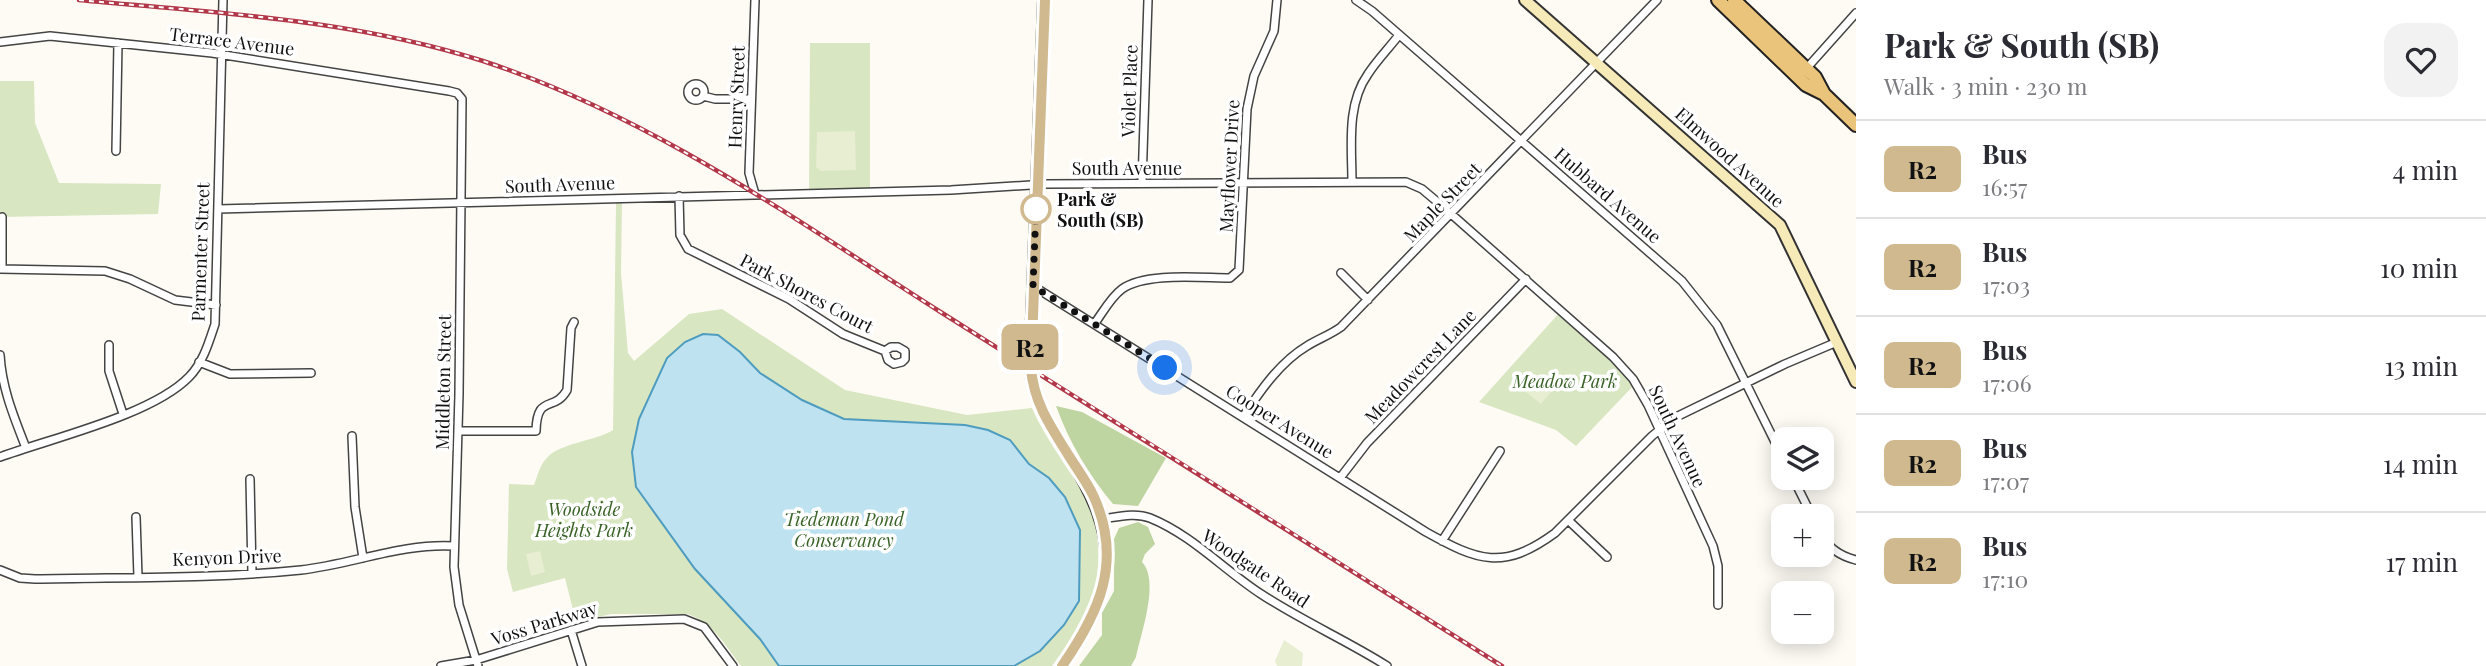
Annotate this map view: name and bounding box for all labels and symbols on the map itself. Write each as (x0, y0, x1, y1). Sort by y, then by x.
street label: Terrace Avenue (168, 21, 296, 61)
street label: Violet Place (1115, 44, 1143, 139)
street label: Henry Street (722, 45, 750, 149)
street label: Mayflower Drive (1214, 99, 1244, 233)
street label: Elmwood Avenue (1670, 102, 1790, 212)
street label: Hubbard Avenue (1549, 142, 1667, 248)
street label: South Avenue (1072, 156, 1182, 180)
street label: Maple Street (1398, 157, 1486, 247)
street label: South Avenue (504, 170, 616, 198)
street label: Parmenter Street (186, 181, 214, 322)
place label: Park & South (SB) (1057, 187, 1144, 232)
marker: Park & South (SB) (1021, 194, 1051, 224)
street label: Park Shores Court (736, 248, 878, 339)
street label: Meadowcrest Lane (1359, 303, 1481, 429)
street label: Middleton Street (430, 313, 456, 450)
line badge: R2 (998, 324, 1062, 370)
your location (1147, 350, 1182, 385)
park label: Meadow Park (1512, 369, 1617, 393)
street label: Cooper Avenue (1222, 378, 1338, 464)
street label: South Avenue (1644, 381, 1712, 491)
park label: Woodside Heights Park (534, 497, 633, 542)
park label: Tiedeman Pond Conservancy (784, 507, 905, 552)
street label: Woodgate Road (1197, 523, 1315, 613)
street label: Kenyon Drive (172, 543, 282, 571)
street label: Voss Parkway (487, 596, 600, 651)

